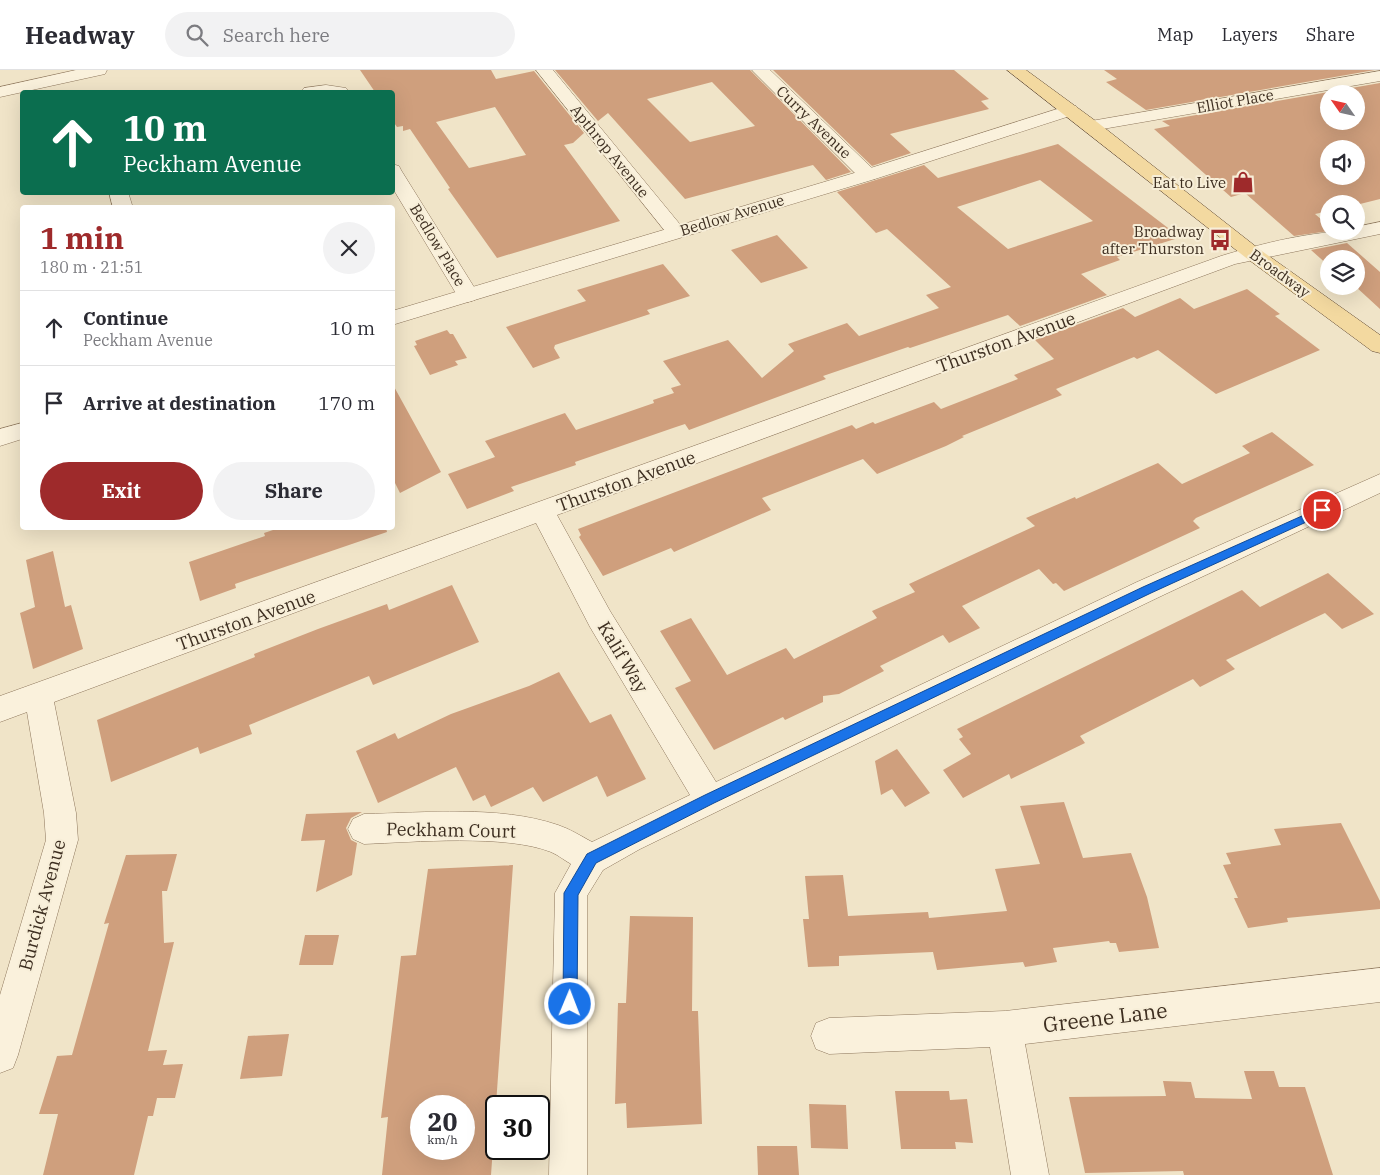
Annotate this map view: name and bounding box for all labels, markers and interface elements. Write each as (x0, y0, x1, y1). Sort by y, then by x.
search box (165, 12, 515, 57)
text: Headway (25, 19, 135, 51)
icon: search (183, 21, 211, 49)
text: Search here (223, 23, 330, 47)
text: Map (1157, 23, 1194, 46)
text: Layers (1222, 23, 1278, 46)
text: Share (1306, 23, 1355, 46)
street label: Curry Avenue (773, 81, 855, 163)
street label: Elliot Place (1195, 85, 1275, 117)
north arrow (1320, 85, 1365, 130)
map controls (1320, 85, 1365, 295)
street label: Apthrop Avenue (567, 101, 653, 201)
text: 10 m (123, 105, 207, 151)
icon: ahead (40, 110, 105, 175)
button: sound (1320, 140, 1365, 185)
text: Peckham Avenue (123, 149, 301, 178)
shop icon: Eat to Live (1230, 169, 1256, 195)
place label: Eat to Live (1153, 173, 1226, 192)
street label: Bedlow Avenue (678, 190, 786, 240)
button: search (1320, 195, 1365, 240)
street label: Bedlow Place (406, 200, 470, 290)
text: 1 min (40, 218, 124, 257)
button: close (323, 222, 375, 274)
place label: Broadway after Thurston (1102, 222, 1204, 258)
bus stop icon: Broadway after Thurston (1207, 227, 1233, 253)
street label: Broadway (1246, 245, 1314, 301)
button: layers (1320, 250, 1365, 295)
text: 180 m · 21:51 (40, 257, 143, 277)
text: Continue (83, 306, 168, 330)
street label: Thurston Avenue (933, 306, 1079, 378)
icon: ahead (40, 314, 68, 342)
text: 10 m (330, 316, 375, 340)
text: Peckham Avenue (83, 330, 213, 350)
icon: arrive (40, 389, 68, 417)
text: Arrive at destination (83, 391, 276, 415)
text: 170 m (318, 391, 375, 415)
street label: Thurston Avenue (553, 445, 699, 517)
button: Exit (40, 462, 203, 520)
button: Share (213, 462, 375, 520)
pin (1301, 489, 1343, 531)
icon: arrive (1308, 496, 1336, 524)
street label: Thurston Avenue (173, 584, 319, 656)
street label: Kalif Way (593, 617, 653, 697)
street label: Peckham Court (386, 817, 516, 843)
street label: Burdick Avenue (13, 837, 71, 973)
position arrow (543, 977, 595, 1029)
street label: Greene Lane (1041, 995, 1169, 1039)
speed limit sign: 30 (485, 1095, 550, 1160)
text: 20 (427, 1105, 458, 1138)
text: km/h (427, 1132, 458, 1147)

